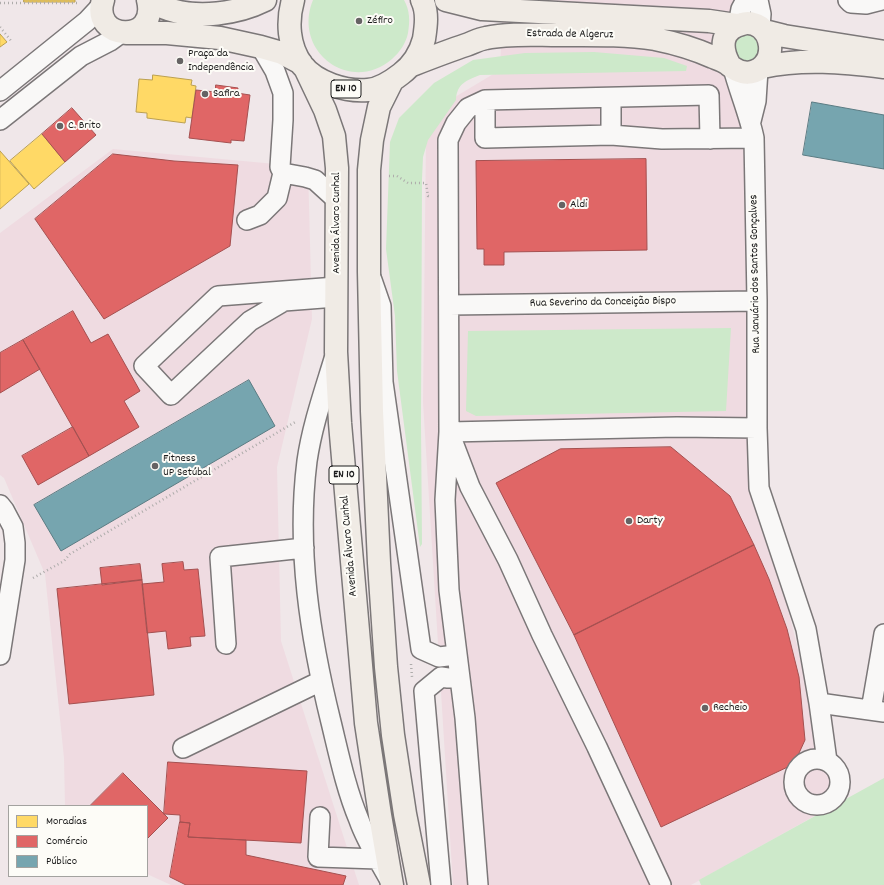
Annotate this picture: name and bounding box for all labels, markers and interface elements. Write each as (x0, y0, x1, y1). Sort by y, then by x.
place label: Zéfiro (367, 14, 393, 28)
marker: Zéfiro (354, 16, 364, 26)
street label: Estrada de Algeruz (526, 27, 614, 43)
place label: Praça da Independência (188, 47, 254, 75)
marker: Praça da Independência (175, 56, 185, 66)
road number: EN 10 (331, 80, 361, 98)
place label: Safira (213, 87, 240, 101)
marker: Safira (200, 89, 210, 99)
place label: C. Brito (68, 119, 101, 133)
marker: C. Brito (55, 121, 65, 131)
street label: Avenida Álvaro Cunhal (330, 172, 344, 274)
street label: Rua Januário dos Santos Gonçalves (747, 194, 765, 354)
place label: Aldi (570, 198, 587, 212)
marker: Aldi (557, 200, 567, 210)
street label: Rua Severino da Conceição Bispo (530, 295, 676, 311)
place label: Fitness UP Setúbal (163, 452, 211, 480)
marker: Fitness UP Setúbal (150, 461, 160, 471)
road number: EN 10 (329, 466, 359, 484)
street label: Avenida Álvaro Cunhal (338, 495, 362, 597)
place label: Darty (637, 514, 663, 528)
marker: Darty (624, 516, 634, 526)
place label: Recheio (713, 701, 747, 715)
marker: Recheio (700, 703, 710, 713)
legend (8, 805, 148, 877)
text: Moradias (46, 813, 87, 830)
text: Comércio (46, 833, 88, 850)
text: Público (46, 853, 77, 870)

